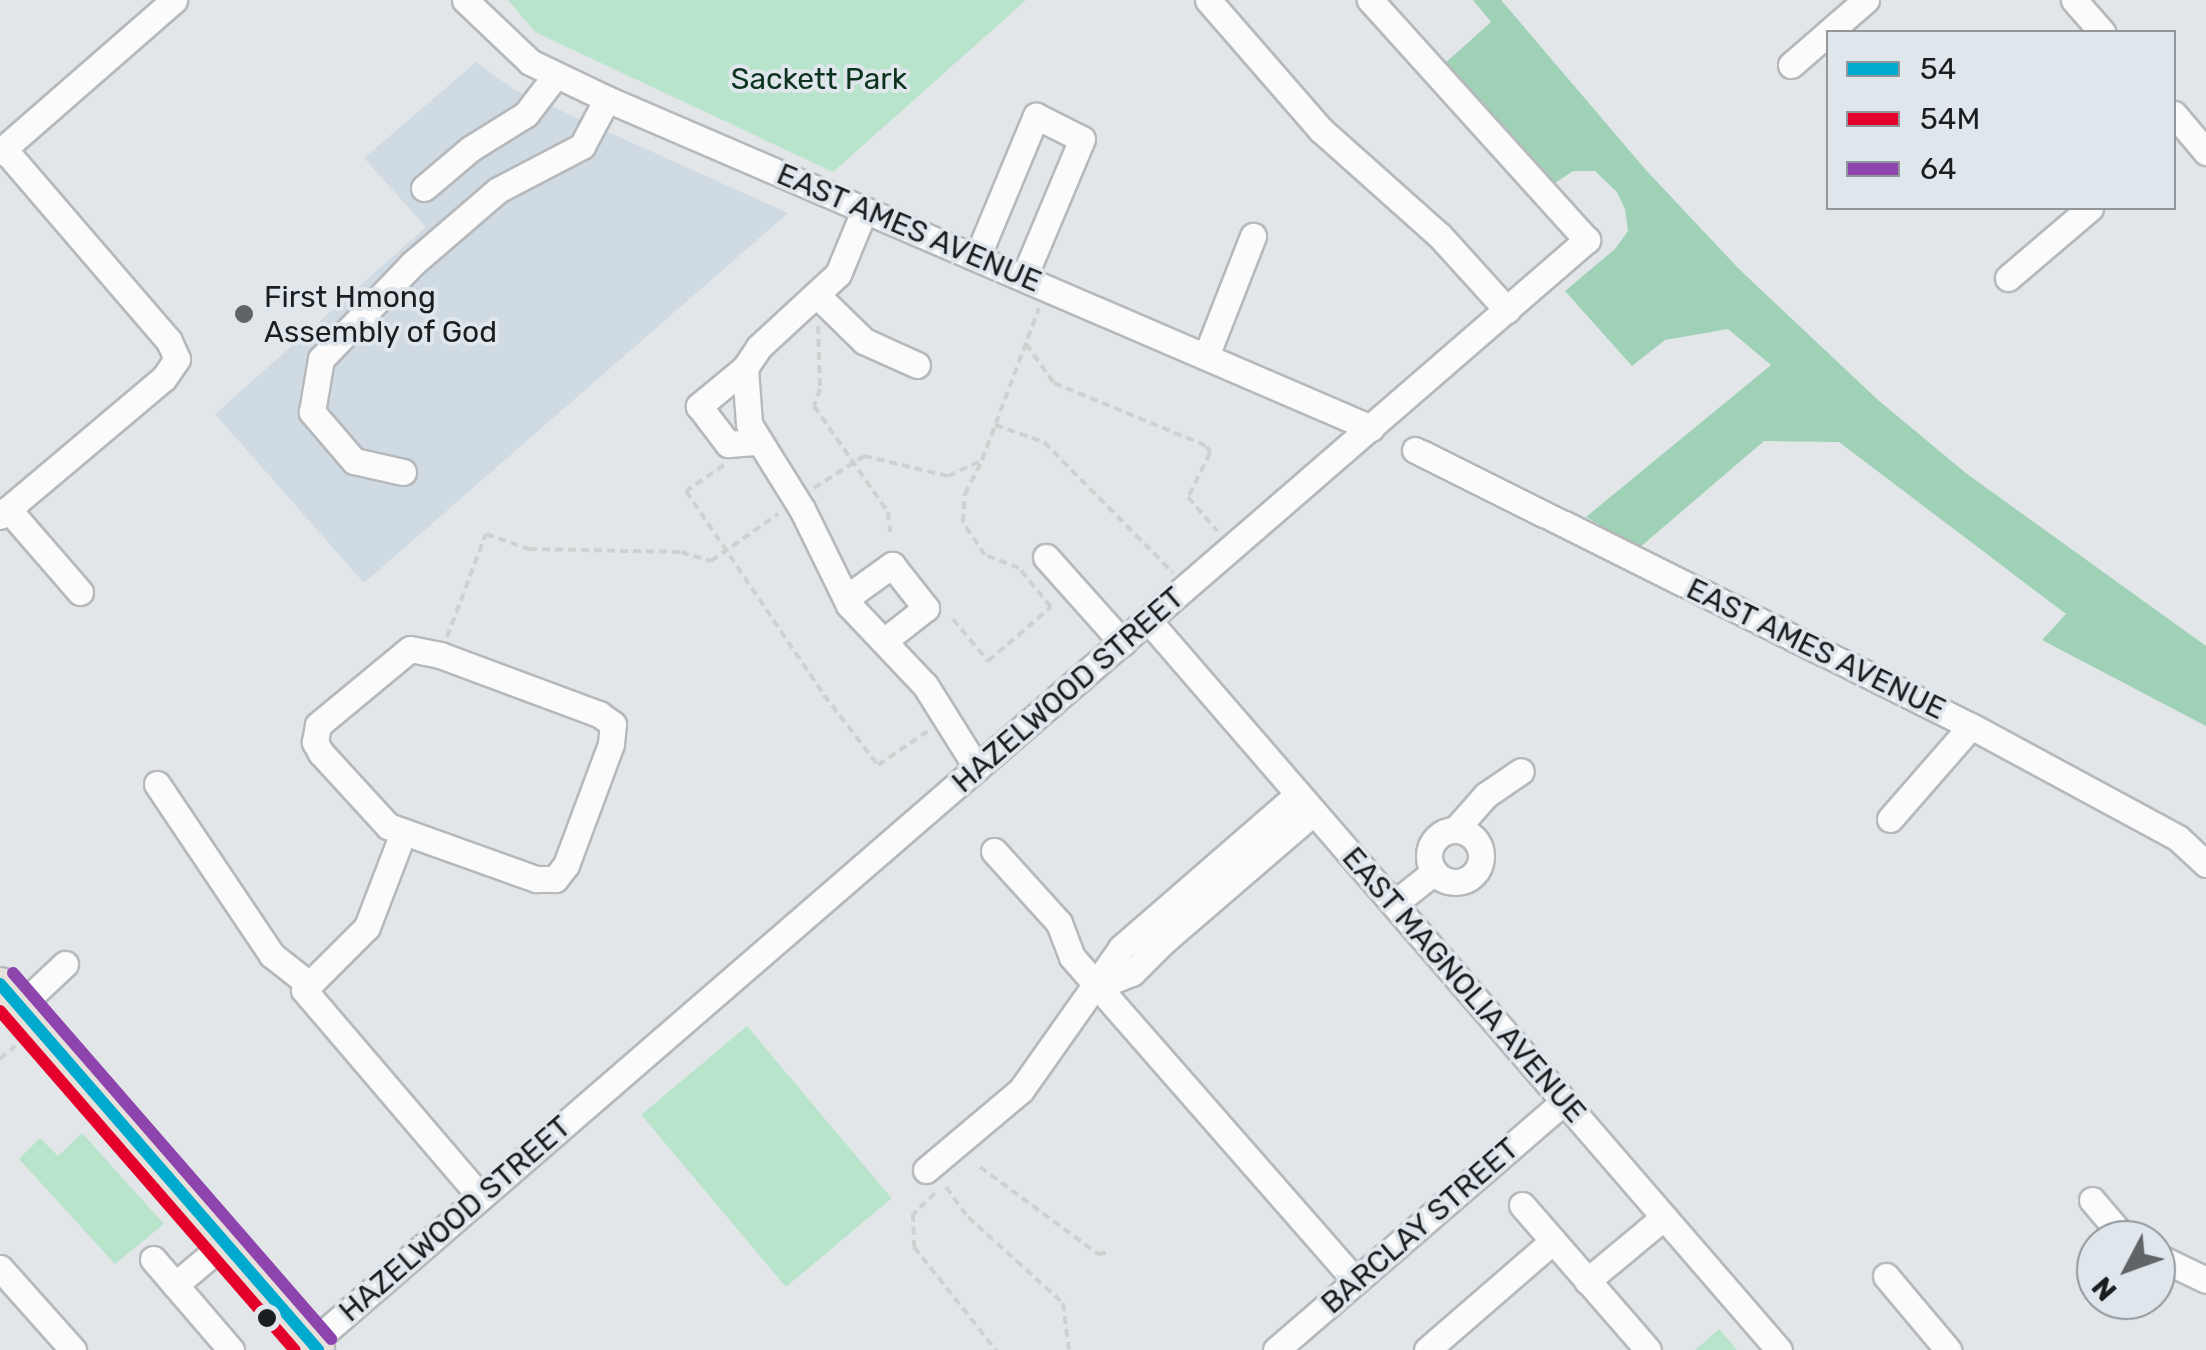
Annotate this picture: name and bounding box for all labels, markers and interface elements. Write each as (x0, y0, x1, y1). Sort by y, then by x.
legend (1826, 30, 2176, 210)
text: 54 (1920, 51, 1956, 87)
park label: Sackett Park (731, 61, 907, 97)
text: 54M (1920, 101, 1980, 137)
text: 64 (1920, 151, 1957, 187)
street label: EAST AMES AVENUE (770, 156, 1048, 300)
place label: First Hmong Assembly of God (264, 279, 499, 350)
marker: First Hmong Assembly of God (233, 303, 255, 325)
street label: EAST AMES AVENUE (1680, 570, 1952, 728)
street label: HAZELWOOD STREET (945, 580, 1191, 800)
street label: EAST MAGNOLIA AVENUE (1334, 839, 1594, 1131)
street label: HAZELWOOD STREET (332, 1109, 578, 1329)
street label: BARCLAY STREET (1314, 1130, 1526, 1322)
north arrow (2076, 1220, 2176, 1320)
text: N (2085, 1270, 2124, 1307)
unlabelled marker (257, 1308, 277, 1328)

